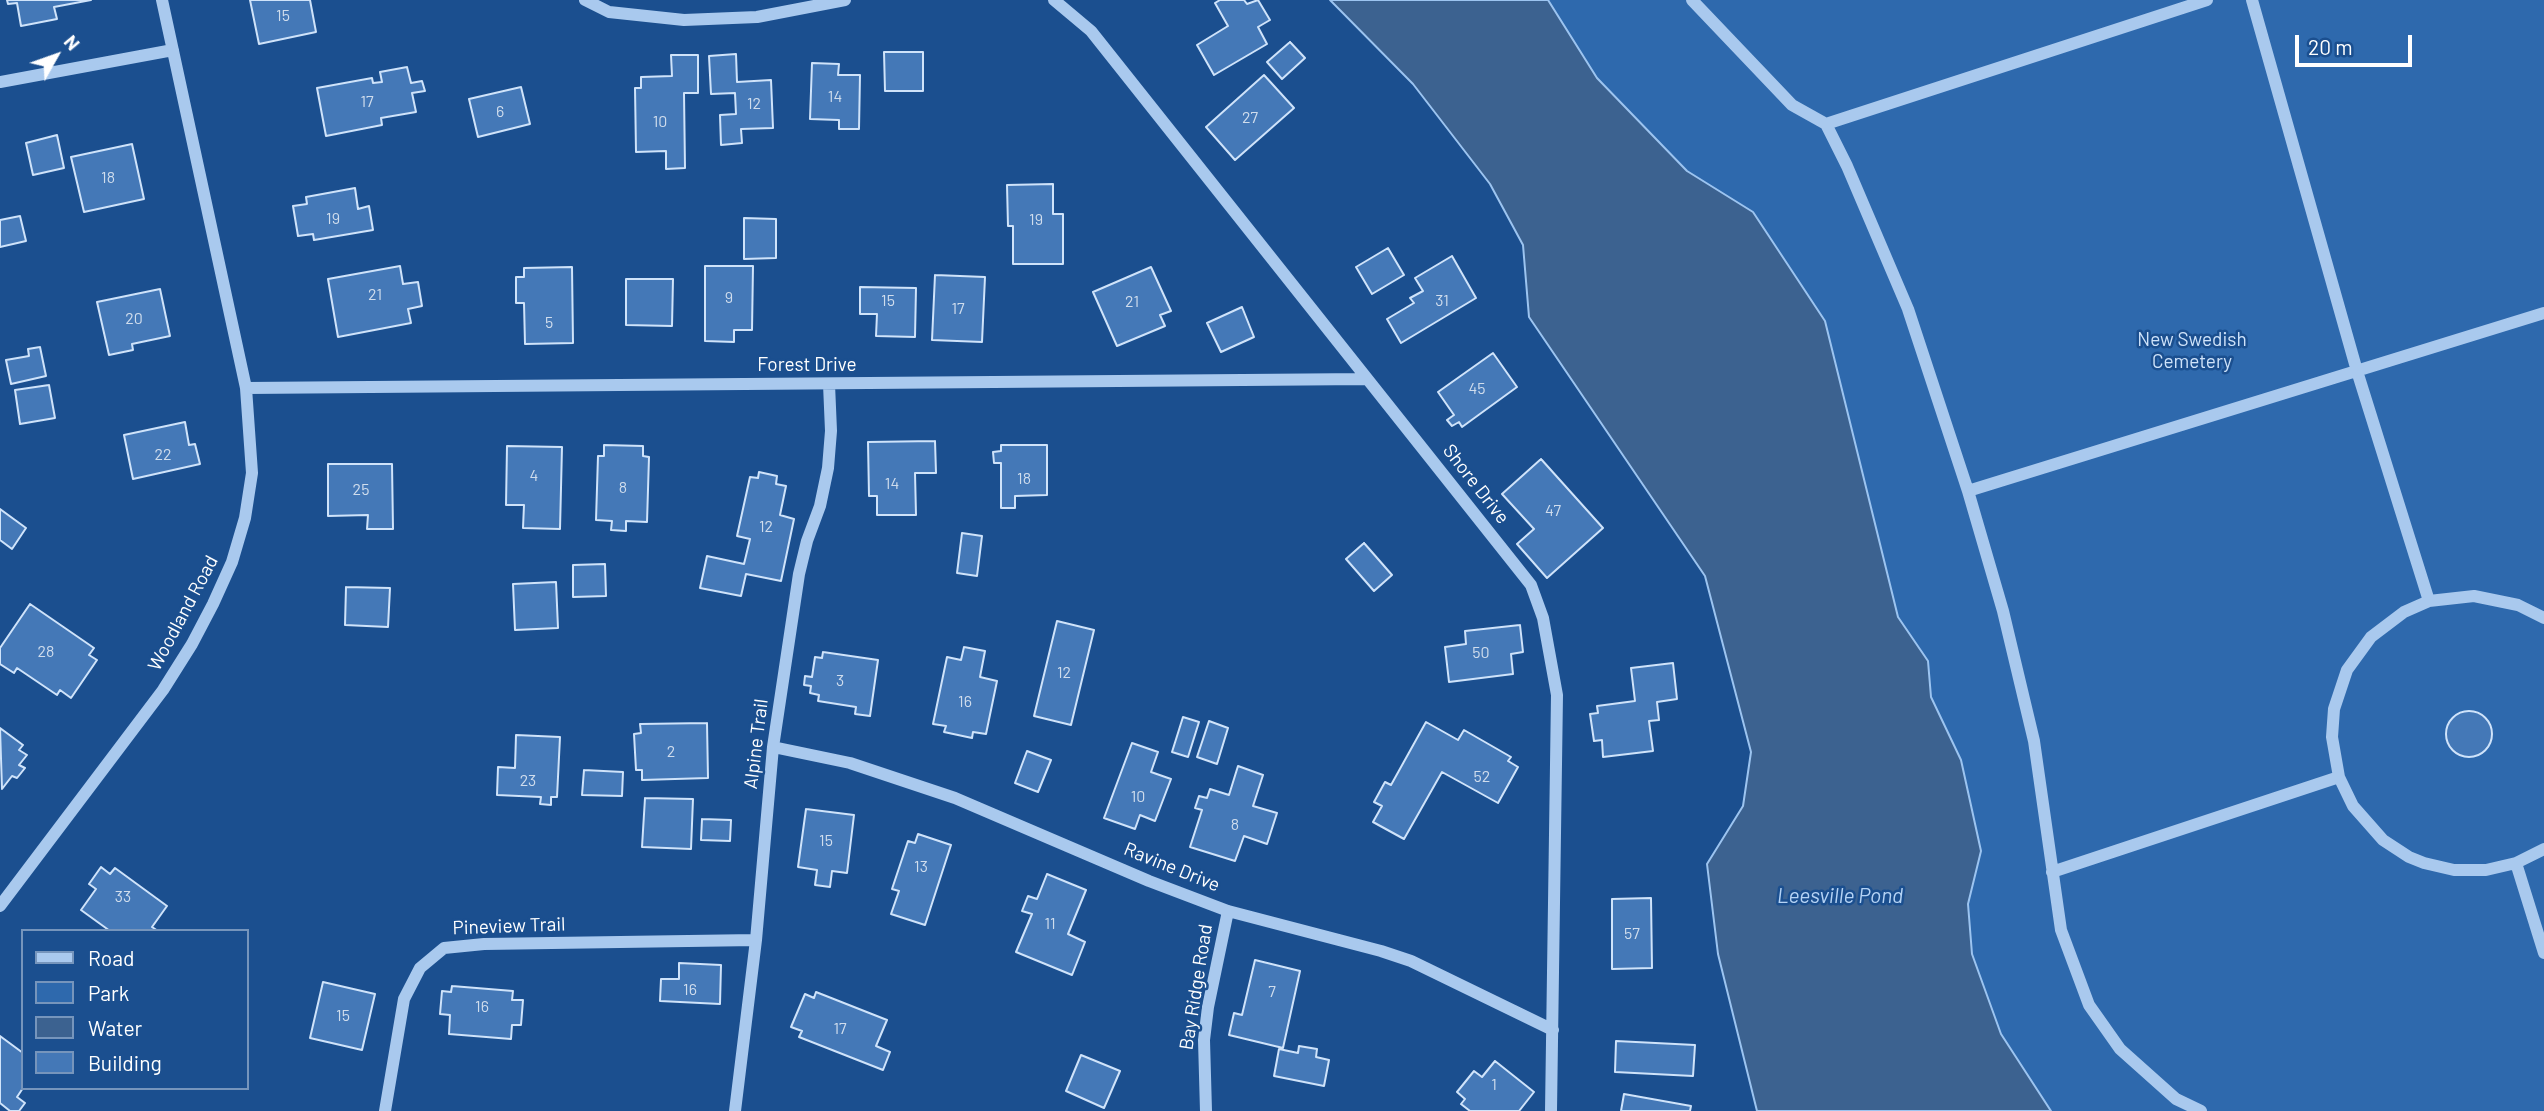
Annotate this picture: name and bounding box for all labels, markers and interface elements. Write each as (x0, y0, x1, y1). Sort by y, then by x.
house number: 15 (276, 6, 290, 26)
north arrow (21, 21, 91, 91)
scale bar (2299, 21, 2416, 65)
text: N (60, 30, 85, 54)
text: 20 m (2308, 34, 2353, 59)
house number: 14 (828, 87, 842, 107)
house number: 17 (360, 92, 374, 112)
house number: 12 (747, 94, 761, 114)
house number: 6 (496, 102, 504, 122)
house number: 27 (1242, 108, 1258, 128)
house number: 10 (653, 112, 667, 132)
house number: 18 (101, 168, 115, 188)
house number: 19 (326, 209, 340, 229)
house number: 19 (1029, 210, 1043, 230)
house number: 21 (368, 285, 382, 305)
house number: 9 (725, 288, 733, 308)
house number: 15 (881, 291, 895, 311)
house number: 31 (1435, 291, 1449, 311)
house number: 21 (1125, 292, 1139, 312)
house number: 17 (951, 299, 965, 319)
house number: 20 (125, 309, 143, 329)
house number: 5 (545, 313, 553, 333)
park label: New Swedish Cemetery (2137, 329, 2247, 373)
street label: Forest Drive (757, 354, 857, 376)
house number: 45 (1468, 379, 1486, 399)
street label: Shore Drive (1438, 440, 1514, 528)
house number: 22 (154, 445, 172, 465)
house number: 4 (530, 466, 538, 486)
house number: 18 (1017, 469, 1031, 489)
house number: 14 (885, 474, 899, 494)
house number: 8 (619, 478, 627, 498)
house number: 25 (353, 480, 369, 500)
house number: 47 (1545, 501, 1561, 521)
house number: 12 (759, 517, 773, 537)
street label: Woodland Road (143, 551, 223, 675)
house number: 28 (38, 642, 54, 662)
house number: 50 (1472, 643, 1490, 663)
house number: 12 (1057, 663, 1071, 683)
house number: 3 (836, 671, 844, 691)
house number: 16 (958, 692, 972, 712)
street label: Alpine Trail (739, 698, 773, 790)
house number: 2 (667, 742, 675, 762)
house number: 52 (1474, 767, 1490, 787)
house number: 23 (520, 771, 536, 791)
house number: 10 (1131, 787, 1145, 807)
house number: 8 (1231, 815, 1239, 835)
house number: 15 (819, 831, 833, 851)
street label: Ravine Drive (1121, 837, 1223, 897)
house number: 13 (914, 857, 928, 877)
water label: Leesville Pond (1777, 883, 1903, 909)
house number: 33 (115, 887, 131, 907)
street label: Pineview Trail (452, 913, 566, 939)
house number: 11 (1044, 914, 1056, 934)
street label: Bay Ridge Road (1175, 923, 1217, 1051)
house number: 57 (1624, 924, 1640, 944)
legend (21, 929, 248, 1090)
text: Road (88, 945, 134, 970)
text: Park (88, 980, 129, 1005)
house number: 16 (683, 980, 697, 1000)
house number: 7 (1268, 982, 1276, 1002)
house number: 16 (475, 997, 489, 1017)
house number: 15 (336, 1006, 350, 1026)
text: Water (88, 1015, 142, 1040)
house number: 17 (833, 1019, 847, 1039)
text: Building (88, 1050, 162, 1075)
house number: 1 (1491, 1075, 1497, 1095)

